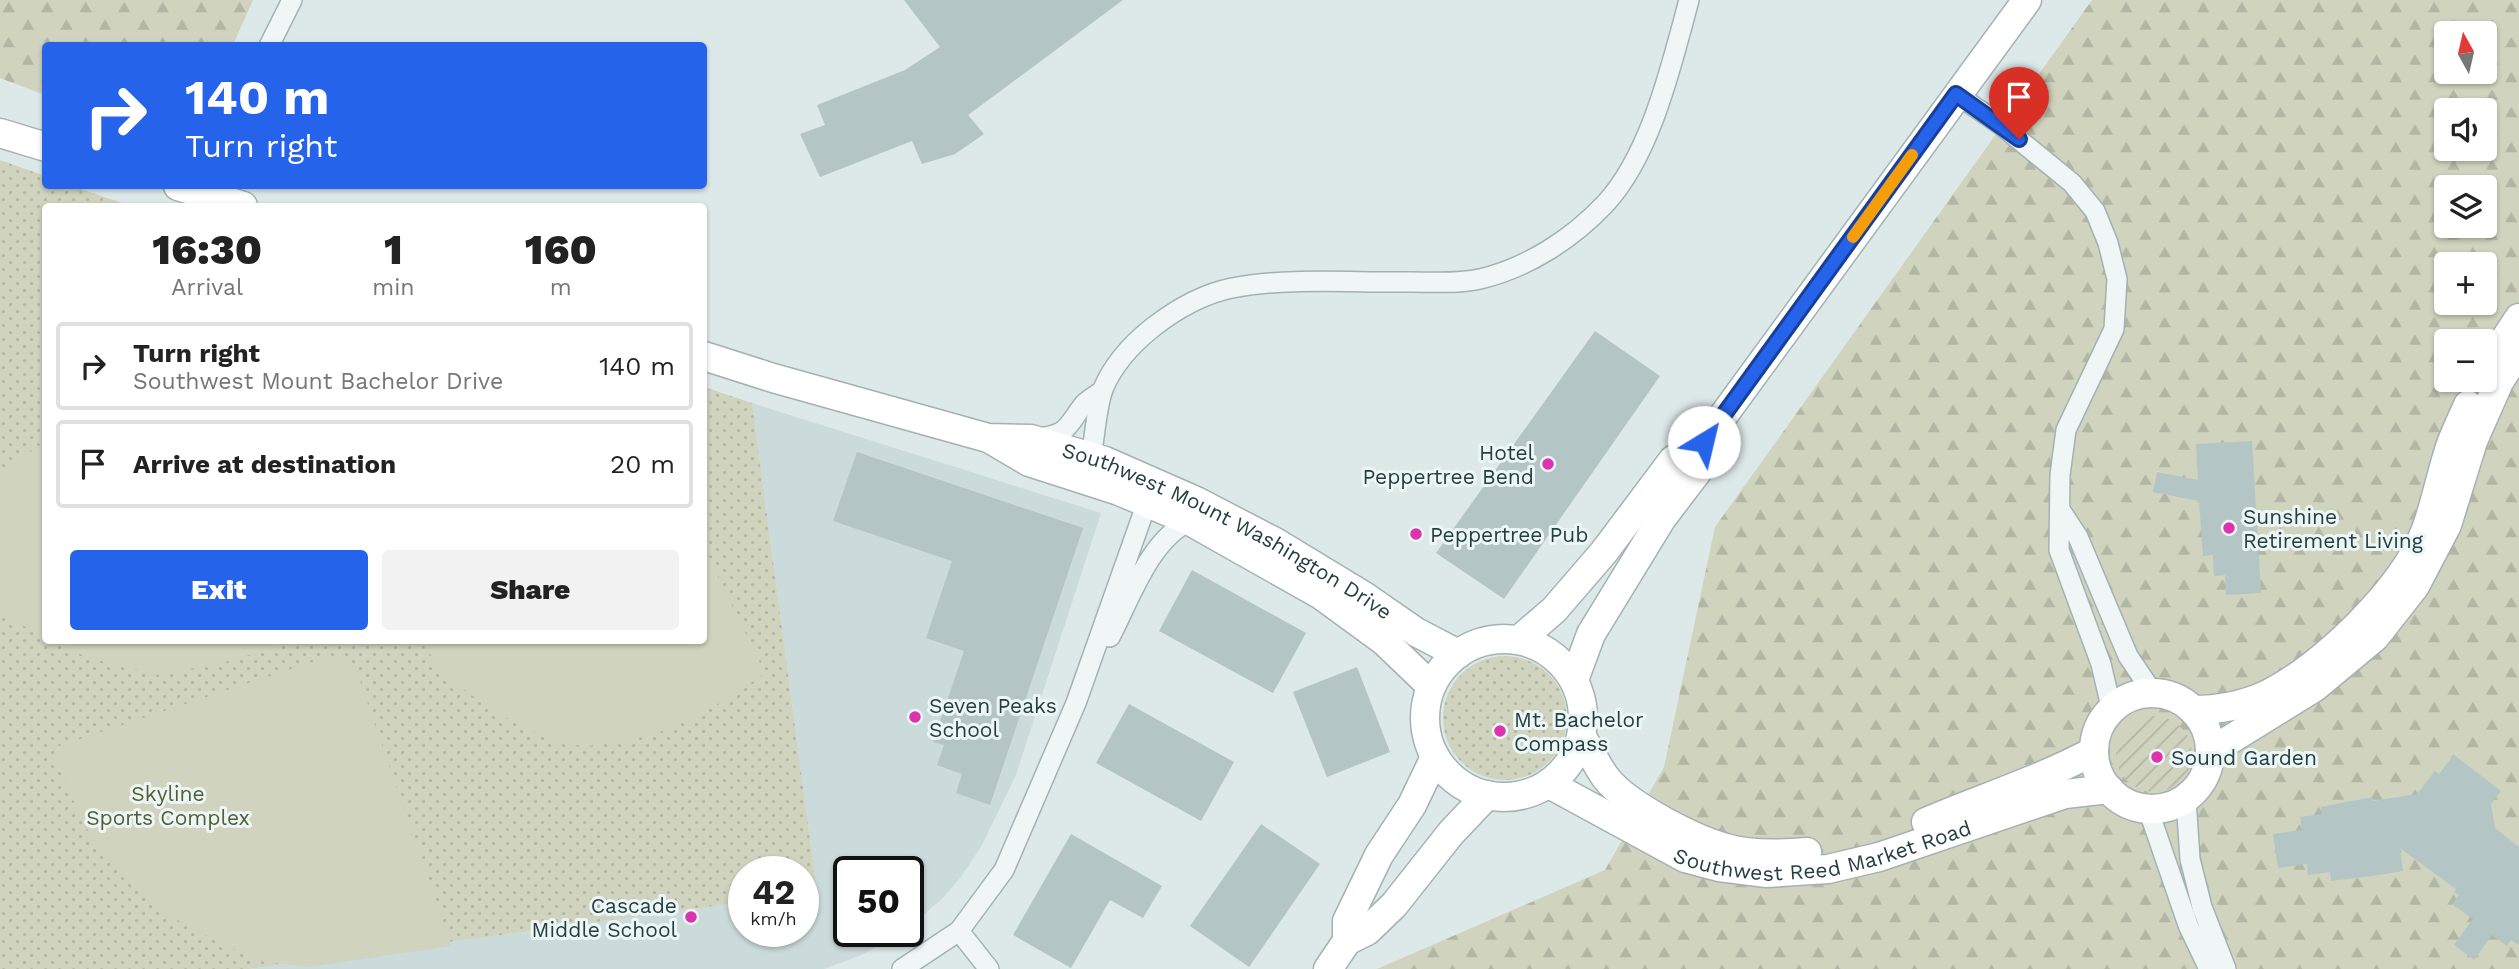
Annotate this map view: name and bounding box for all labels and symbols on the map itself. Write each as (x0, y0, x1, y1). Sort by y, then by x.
north arrow (2434, 21, 2497, 84)
pin (1989, 67, 2049, 139)
position arrow (1667, 405, 1741, 479)
street label: Southwest Mount Washington Drive (1060, 437, 1397, 624)
place label: Hotel Peppertree Bend (1362, 440, 1535, 489)
marker: Hotel Peppertree Bend (1540, 456, 1556, 472)
place label: Sunshine Retirement Living (2243, 504, 2424, 553)
marker: Sunshine Retirement Living (2221, 520, 2237, 536)
place label: Peppertree Pub (1430, 522, 1589, 547)
marker: Peppertree Pub (1408, 526, 1424, 542)
place label: Seven Peaks School (929, 693, 1057, 742)
place label: Mt. Bachelor Compass (1514, 707, 1644, 756)
marker: Seven Peaks School (907, 709, 923, 725)
marker: Mt. Bachelor Compass (1492, 723, 1508, 739)
place label: Sound Garden (2171, 745, 2317, 770)
marker: Sound Garden (2149, 749, 2165, 765)
park label: Skyline Sports Complex (86, 781, 250, 830)
street label: Southwest Reed Market Road (1669, 814, 1974, 886)
speed limit sign: 50 (833, 856, 924, 947)
place label: Cascade Middle School (532, 893, 678, 942)
marker: Cascade Middle School (683, 909, 699, 925)

